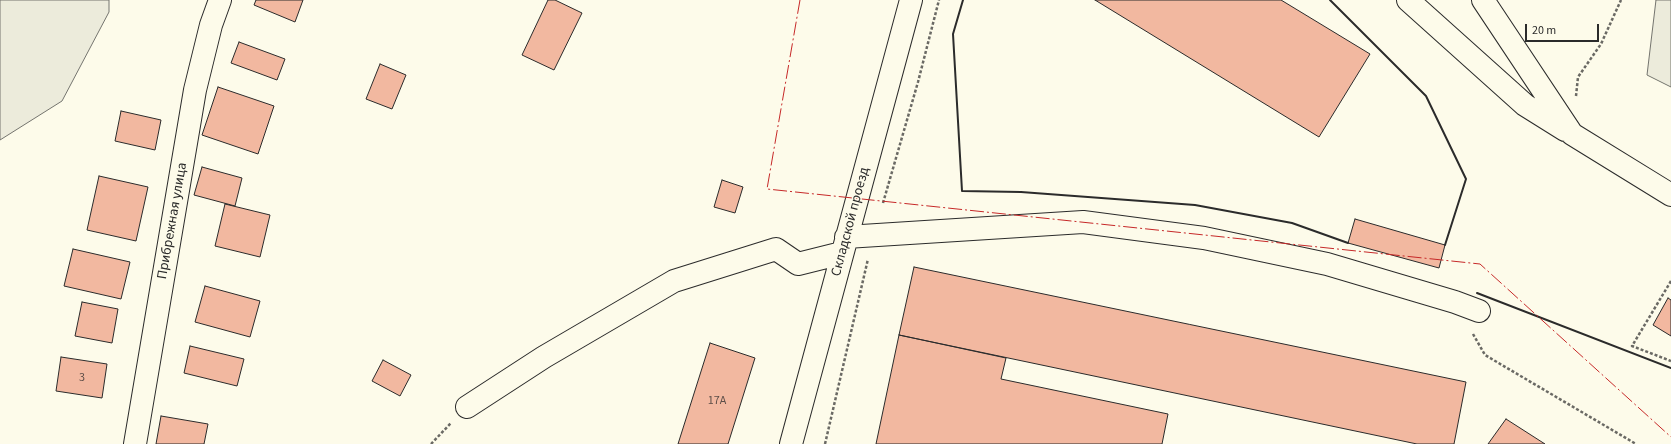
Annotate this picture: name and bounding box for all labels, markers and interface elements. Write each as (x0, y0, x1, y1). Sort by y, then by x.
scale bar (1527, 16, 1601, 42)
text: 20 m (1532, 22, 1556, 39)
street label: Прибрежная улица (154, 161, 192, 281)
street label: Складской проезд (828, 166, 874, 278)
house number: 3 (79, 371, 85, 385)
house number: 17А (708, 394, 726, 408)

